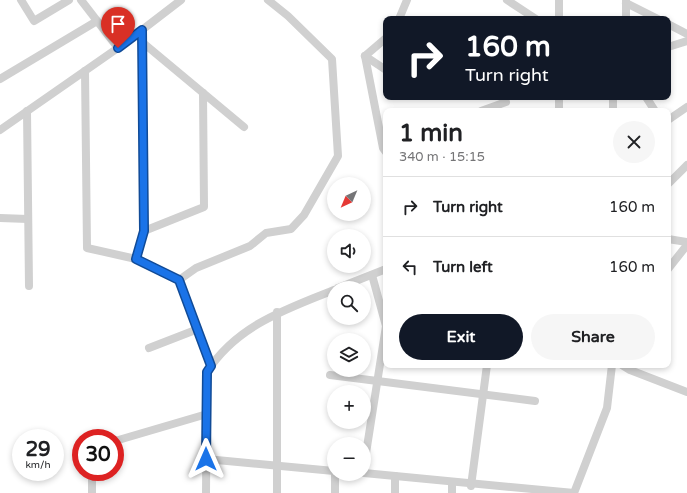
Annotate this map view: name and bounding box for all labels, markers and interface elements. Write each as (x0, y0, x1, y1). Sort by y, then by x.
pin (101, 7.0, 135, 48)
icon: arrive (107, 13, 129, 35)
text: 160 m (465, 30, 551, 64)
icon: right (399, 32, 451, 84)
text: Turn right (465, 64, 549, 86)
text: 1 min (399, 119, 463, 148)
button: close (613, 121, 655, 163)
text: 340 m · 15:15 (399, 149, 485, 165)
north arrow (327, 177, 371, 221)
map controls (327, 177, 371, 481)
icon: right (399, 196, 421, 218)
text: Turn right (433, 198, 503, 216)
text: 160 m (609, 198, 655, 216)
button: sound (327, 229, 371, 273)
icon: left (399, 256, 421, 278)
text: Turn left (433, 258, 493, 276)
text: 160 m (609, 258, 655, 276)
button: search (327, 281, 371, 325)
button: Exit (399, 314, 523, 360)
button: Share (531, 314, 655, 360)
button: layers (327, 333, 371, 377)
button: + (327, 385, 371, 429)
speed limit sign: 30 (72, 429, 124, 481)
button: − (327, 437, 371, 481)
text: 29 (25, 438, 51, 462)
position arrow (185, 438, 227, 480)
text: km/h (25, 459, 51, 471)

